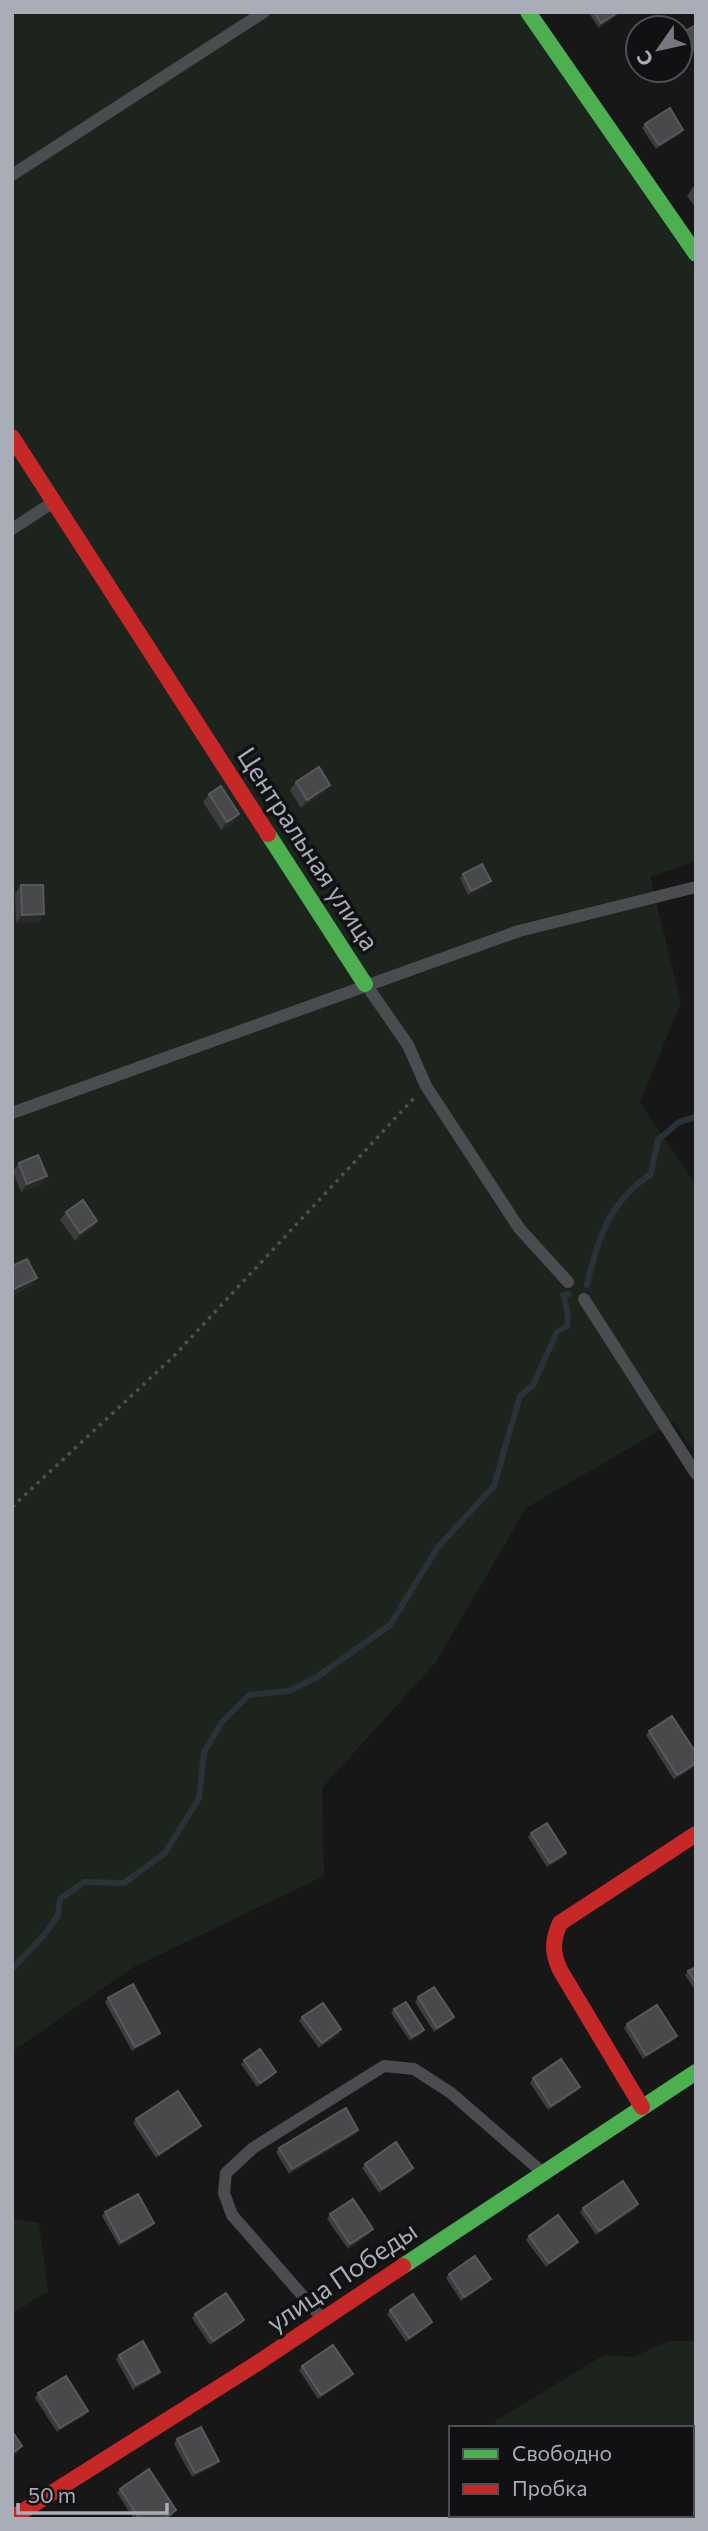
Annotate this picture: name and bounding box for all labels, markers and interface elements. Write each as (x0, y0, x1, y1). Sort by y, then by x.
north arrow (624, 14, 694, 84)
text: С (631, 47, 658, 71)
street label: Центральная улица (232, 741, 386, 955)
street label: улица Победы (260, 2214, 422, 2337)
legend (449, 2426, 694, 2517)
text: Свободно (512, 2440, 612, 2465)
scale bar (18, 2472, 166, 2516)
text: Пробка (512, 2475, 587, 2500)
text: 50 m (28, 2482, 76, 2507)

